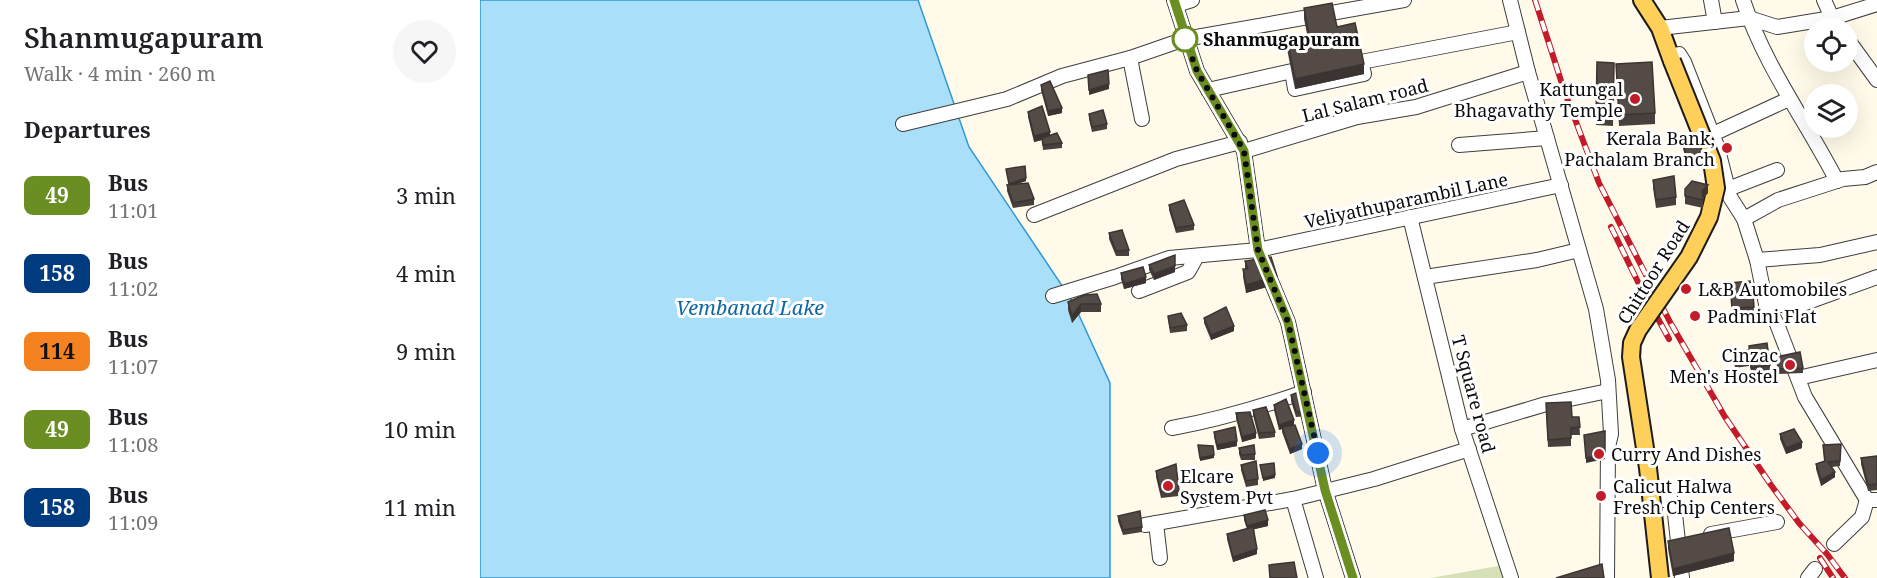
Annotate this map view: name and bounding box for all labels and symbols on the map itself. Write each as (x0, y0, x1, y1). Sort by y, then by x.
marker: Shanmugapuram (1172, 26, 1198, 52)
place label: Shanmugapuram (1203, 27, 1360, 51)
street label: Lal Salam road (1300, 73, 1430, 127)
place label: Kattungal Bhagavathy Temple (1454, 77, 1623, 122)
marker: Kattungal Bhagavathy Temple (1628, 92, 1642, 106)
place label: Kerala Bank, Pachalam Branch (1564, 126, 1715, 171)
marker: Kerala Bank, Pachalam Branch (1720, 141, 1734, 155)
street label: Veliyathuparambil Lane (1302, 167, 1510, 233)
street label: Chittoor Road (1611, 216, 1695, 328)
place label: L&B Automobiles (1698, 277, 1847, 301)
marker: L&B Automobiles (1679, 282, 1693, 296)
water label: Vembanad Lake (676, 294, 824, 321)
place label: Padmini Flat (1707, 304, 1817, 328)
marker: Padmini Flat (1688, 309, 1702, 323)
street label: T Square road (1447, 332, 1501, 456)
place label: Cinzac Men's Hostel (1670, 343, 1778, 388)
marker: Cinzac Men's Hostel (1783, 358, 1797, 372)
your location (1303, 438, 1333, 468)
place label: Curry And Dishes (1611, 442, 1761, 466)
marker: Curry And Dishes (1592, 447, 1606, 461)
place label: Elcare System Pvt (1180, 464, 1273, 509)
place label: Calicut Halwa Fresh Chip Centers (1613, 474, 1775, 519)
marker: Elcare System Pvt (1161, 479, 1175, 493)
marker: Calicut Halwa Fresh Chip Centers (1594, 489, 1608, 503)

